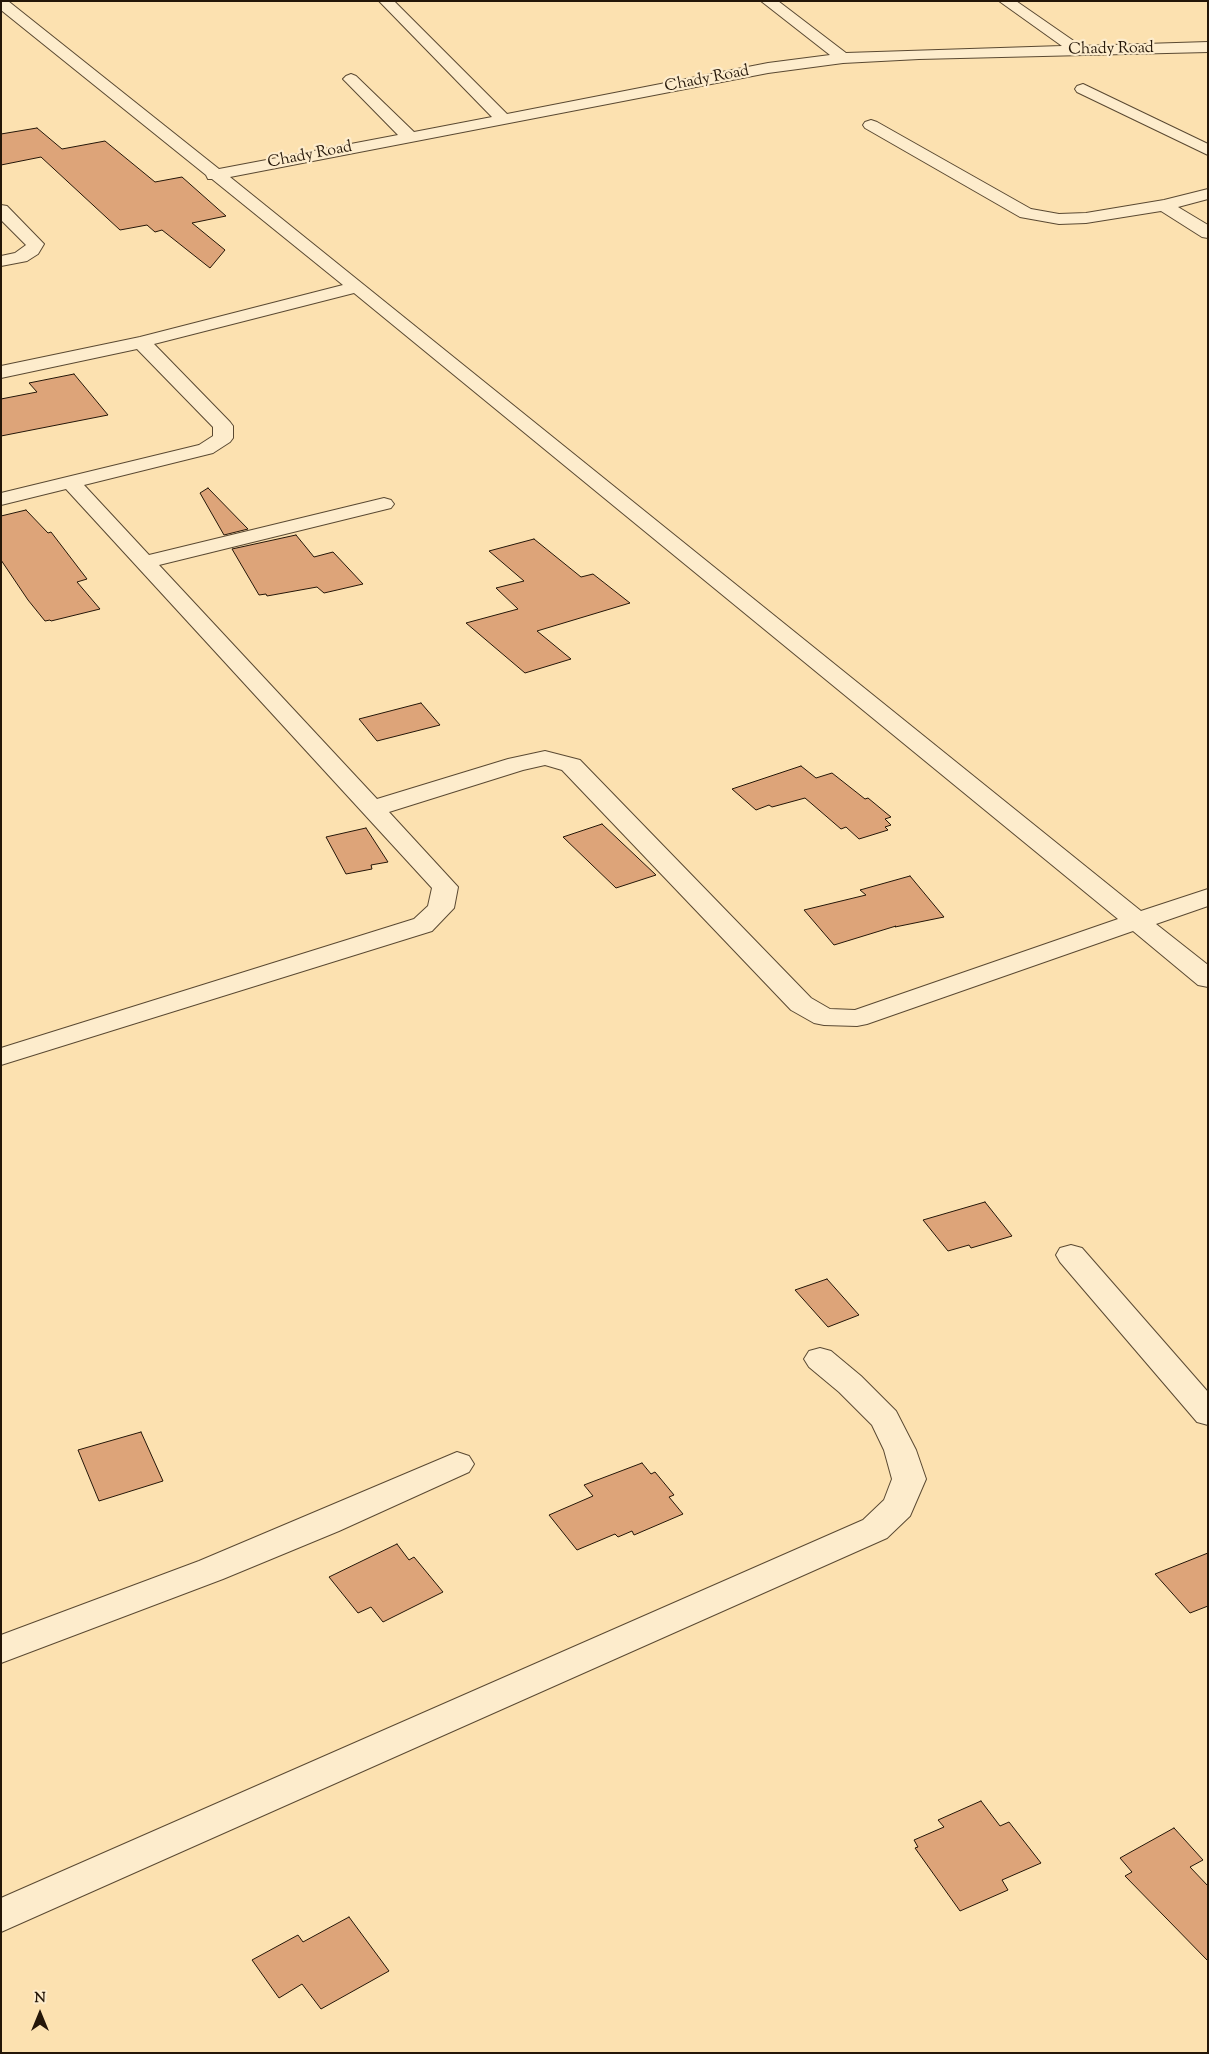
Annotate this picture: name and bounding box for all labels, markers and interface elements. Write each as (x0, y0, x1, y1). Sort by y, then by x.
street label: Chady Road (1068, 40, 1154, 60)
street label: Chady Road (663, 62, 751, 98)
street label: Chady Road (266, 138, 354, 174)
north arrow (15, 1989, 65, 2039)
text: N (34, 1989, 46, 2009)

